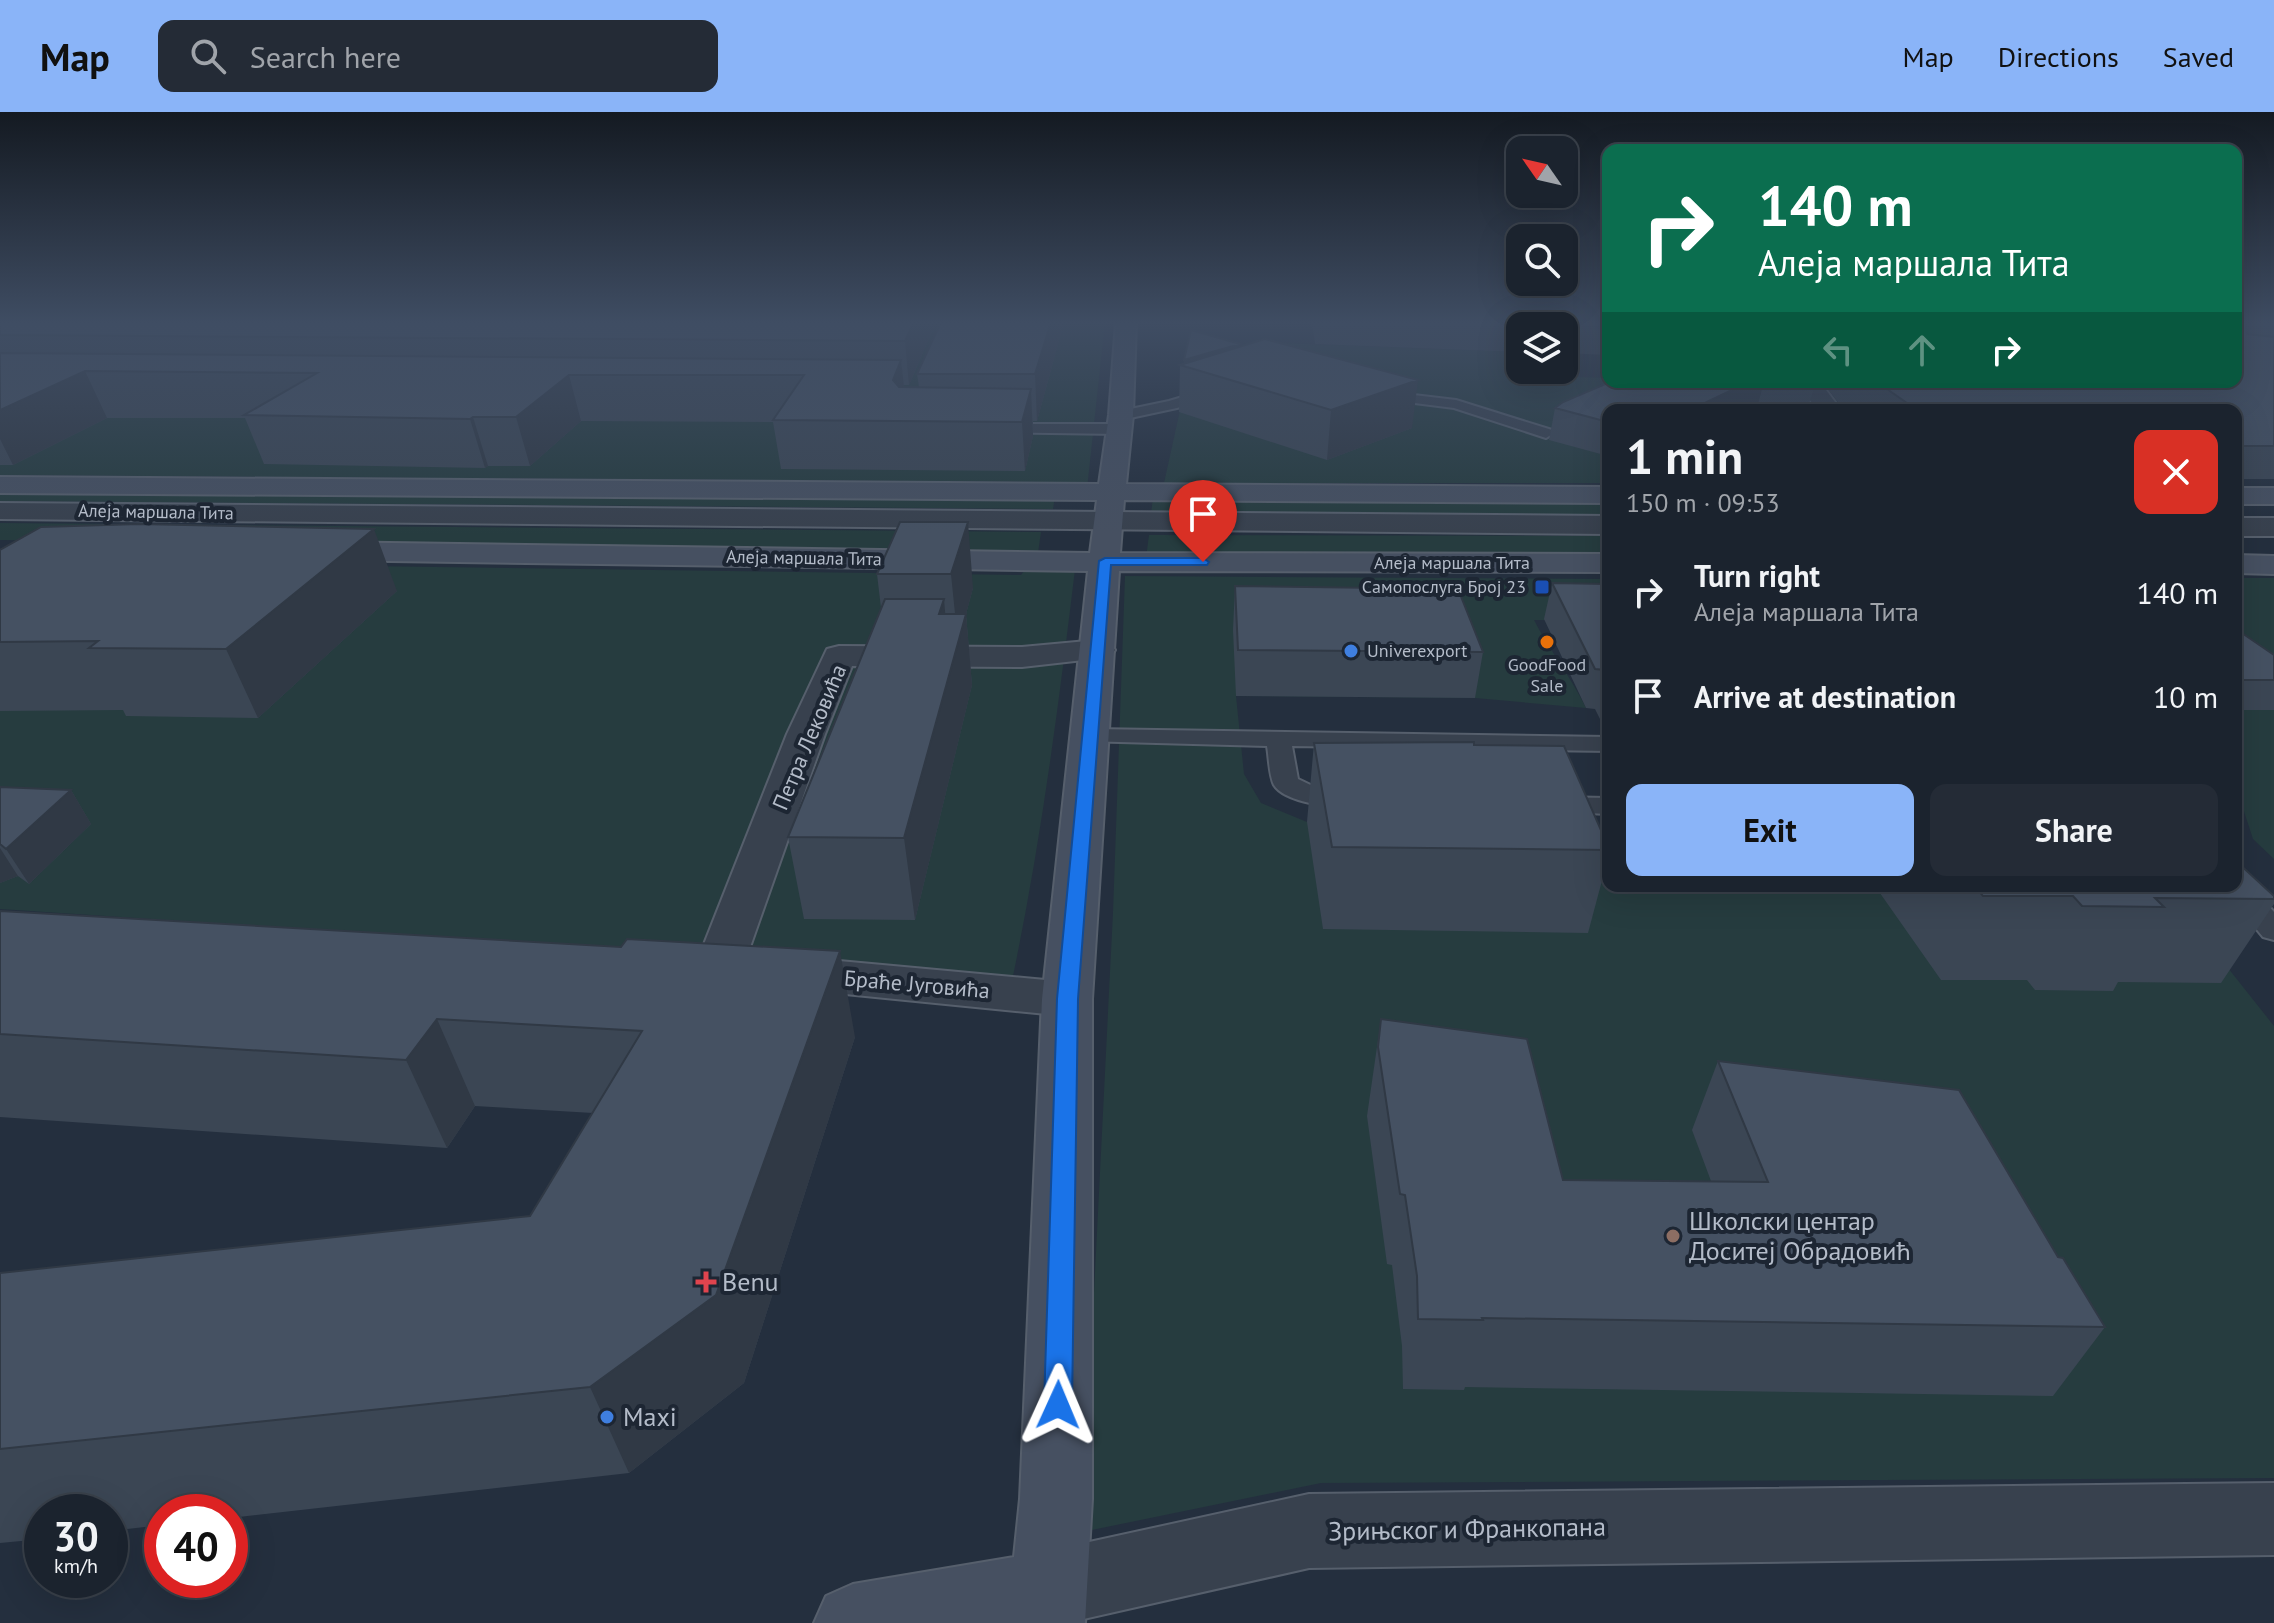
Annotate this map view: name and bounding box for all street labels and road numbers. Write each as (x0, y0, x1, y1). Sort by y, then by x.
street label: Алеја маршала Тита (78, 499, 234, 524)
street label: Алеја маршала Тита (726, 545, 882, 570)
street label: Алеја маршала Тита (1374, 551, 1530, 574)
street label: Петра Лековића (766, 660, 852, 814)
street label: Браће Југовића (843, 964, 991, 1004)
street label: Зрињског и Франкопана (1328, 1510, 1606, 1547)

